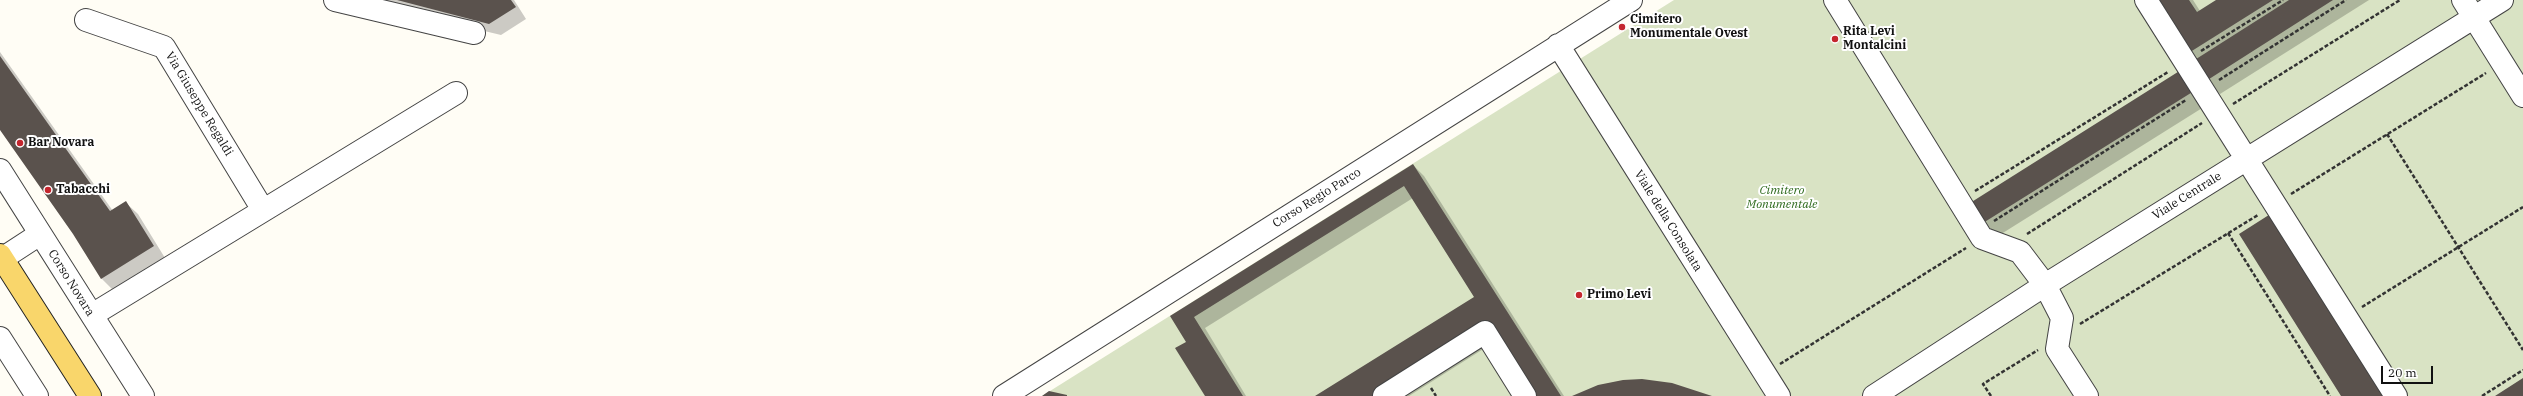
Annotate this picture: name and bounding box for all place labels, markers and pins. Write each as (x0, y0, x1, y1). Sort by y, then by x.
place label: Cimitero Monumentale Ovest (1630, 13, 1748, 41)
marker: Cimitero Monumentale Ovest (1617, 22, 1627, 32)
place label: Rita Levi Montalcini (1843, 25, 1906, 53)
marker: Rita Levi Montalcini (1830, 34, 1840, 44)
place label: Bar Novara (28, 136, 94, 150)
marker: Bar Novara (15, 138, 25, 148)
place label: Tabacchi (56, 183, 110, 197)
marker: Tabacchi (43, 185, 53, 195)
place label: Primo Levi (1587, 288, 1651, 302)
marker: Primo Levi (1574, 290, 1584, 300)

